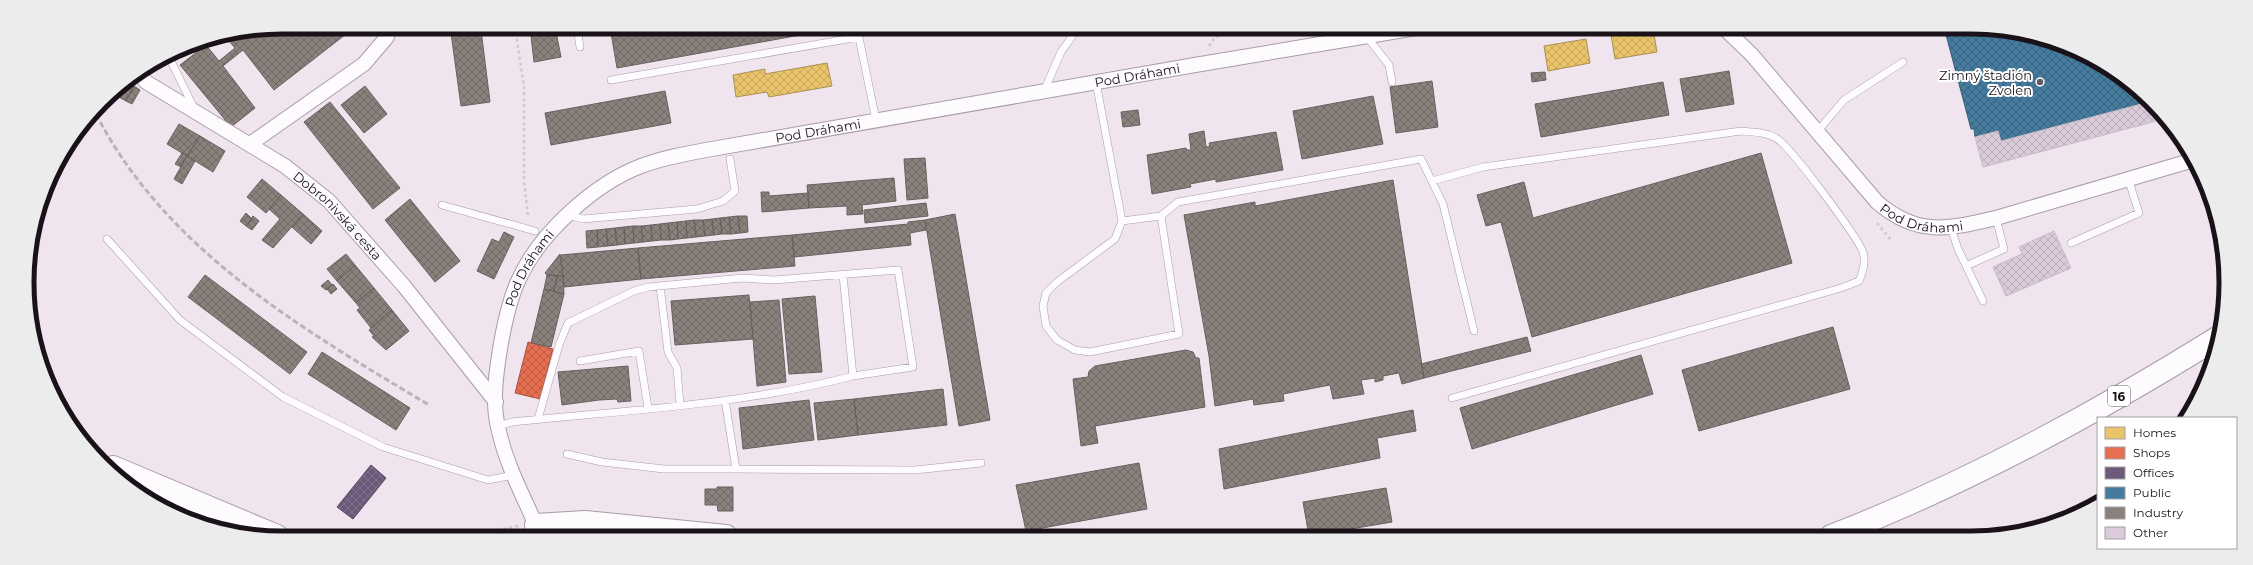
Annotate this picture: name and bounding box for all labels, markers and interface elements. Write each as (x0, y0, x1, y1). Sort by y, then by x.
street label: Pod Dráhami (1093, 60, 1181, 90)
place label: Zimný štadión Zvolen (1939, 67, 2032, 98)
marker: Zimný štadión Zvolen (2035, 77, 2045, 87)
street label: Pod Dráhami (774, 115, 862, 146)
street label: Dobronivská cesta (290, 168, 385, 263)
street label: Pod Dráhami (1877, 200, 1964, 235)
street label: Pod Dráhami (501, 226, 557, 308)
road number: 16 (2108, 386, 2130, 406)
legend (2097, 417, 2237, 549)
text: Homes (2133, 425, 2176, 440)
text: Shops (2133, 445, 2170, 460)
text: Offices (2133, 465, 2174, 480)
text: Public (2133, 485, 2171, 500)
text: Industry (2133, 505, 2183, 520)
text: Other (2133, 525, 2168, 540)

